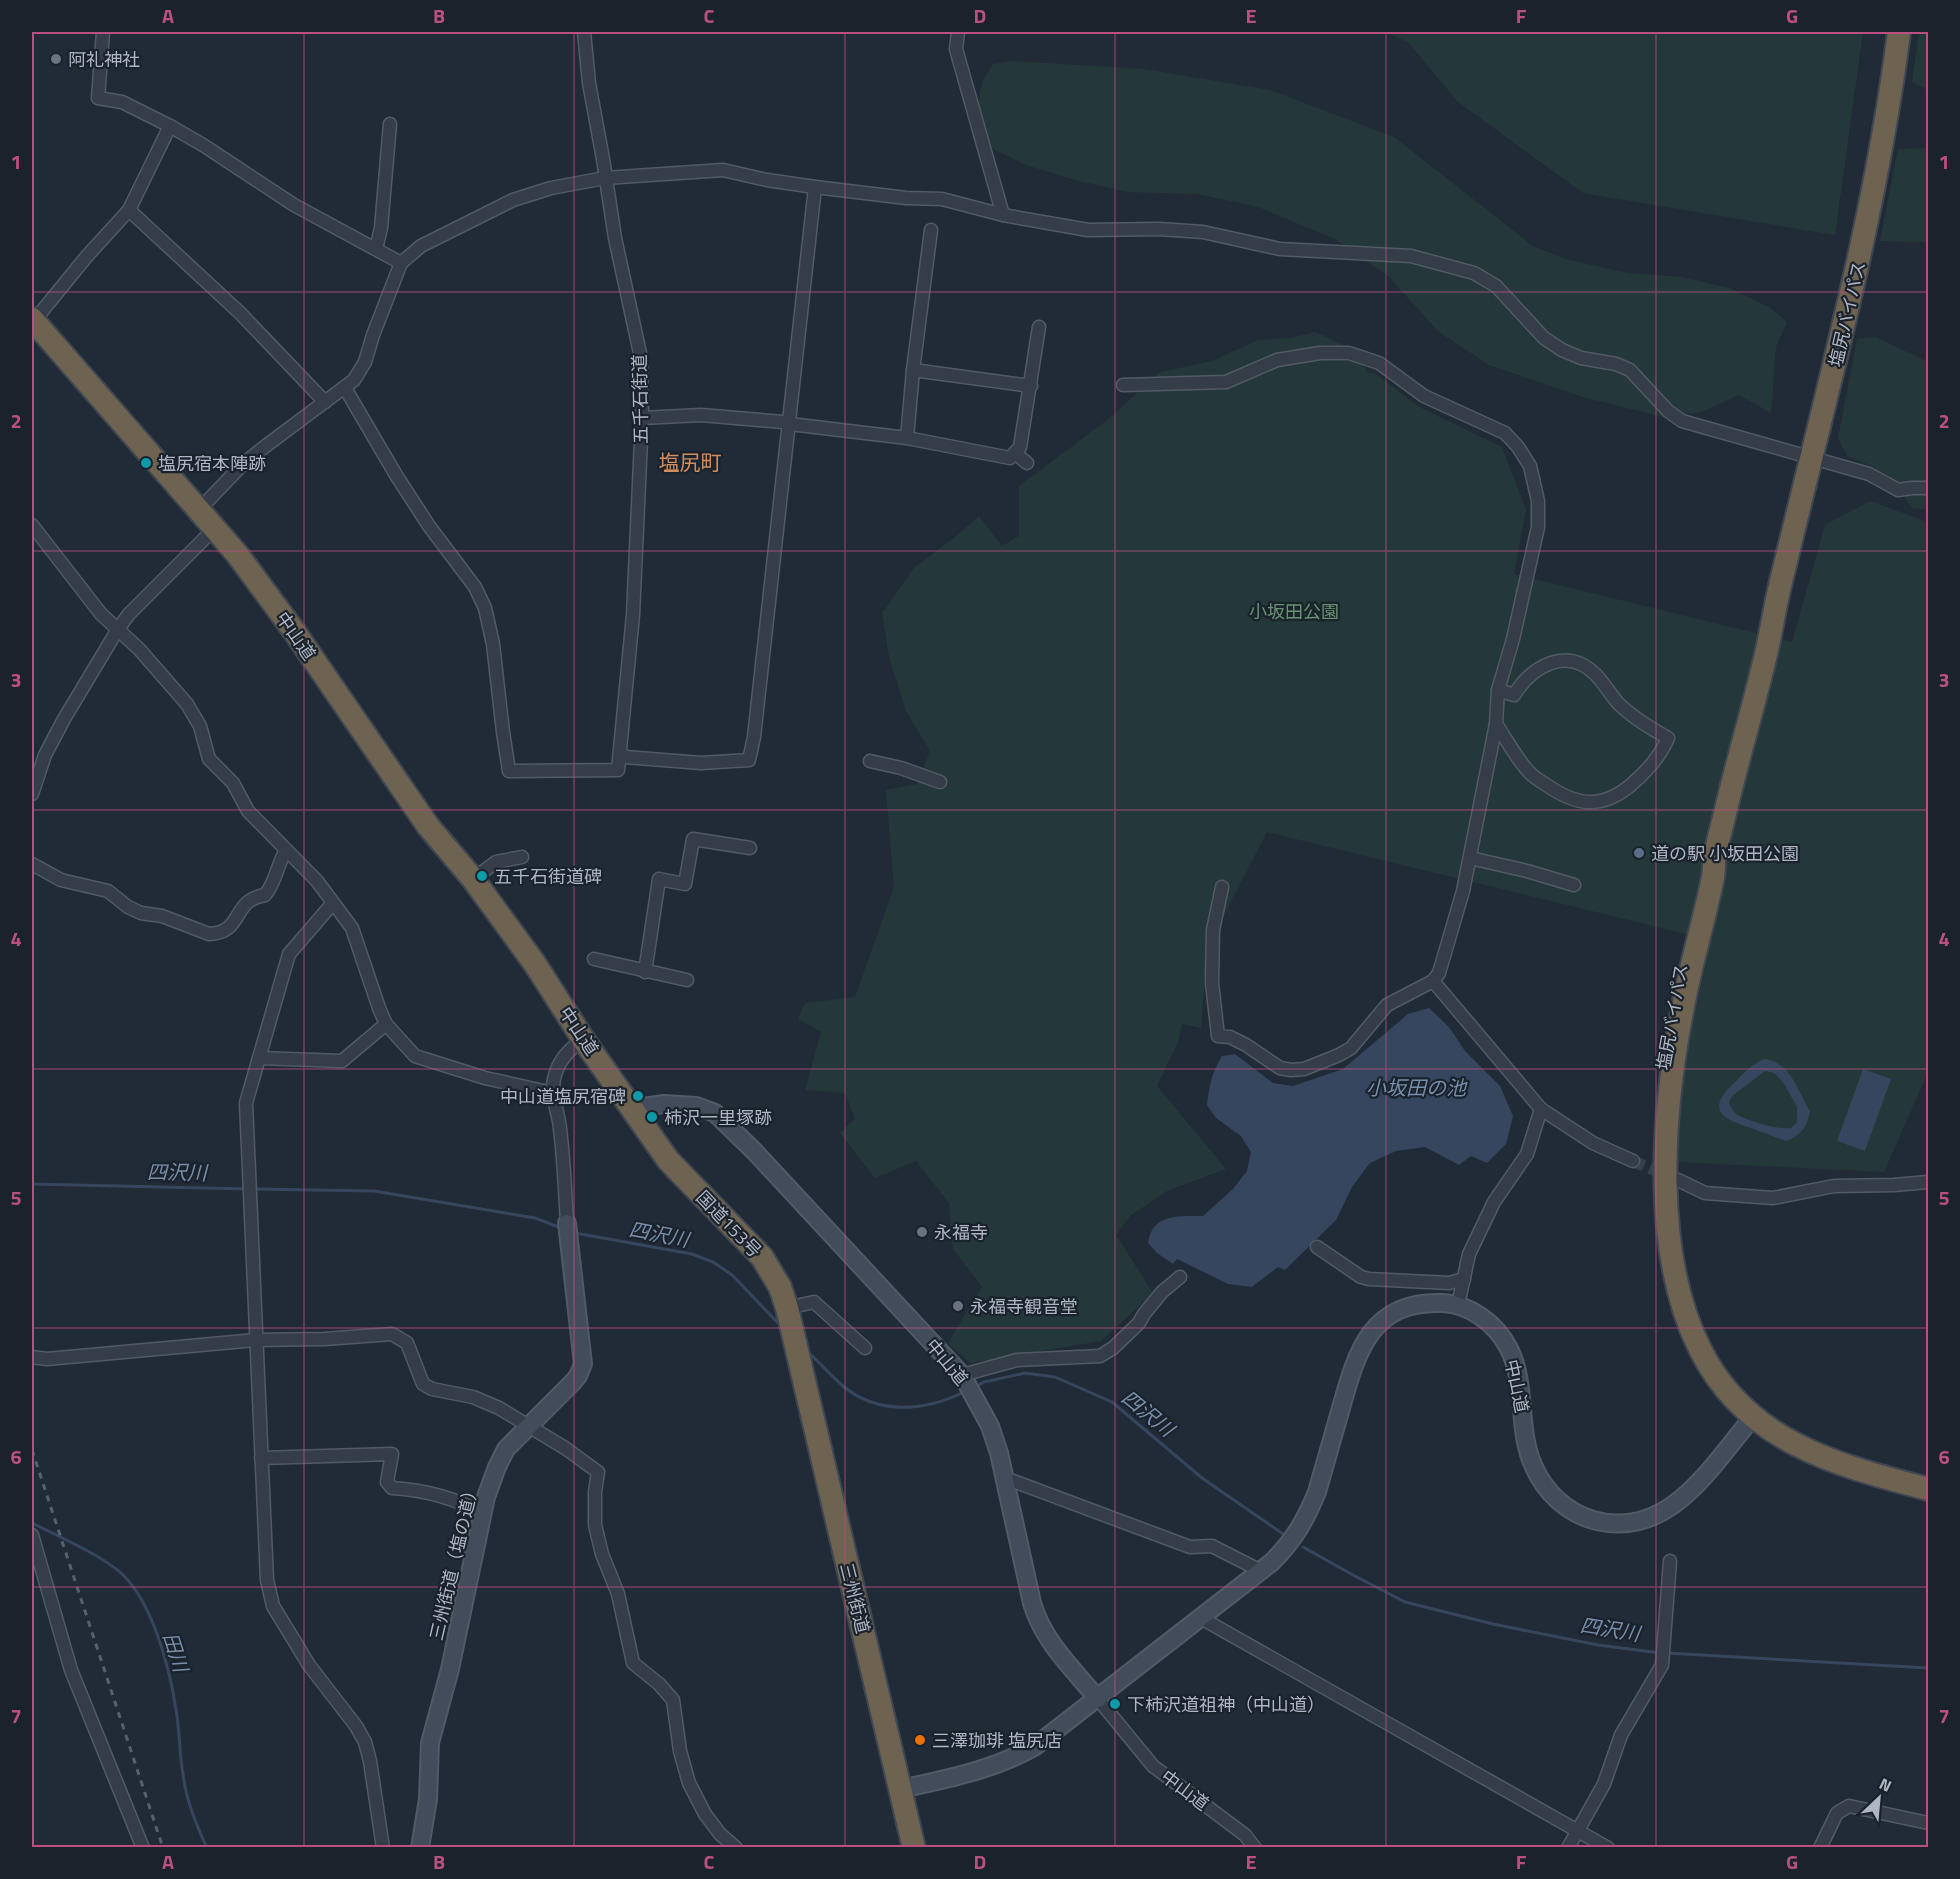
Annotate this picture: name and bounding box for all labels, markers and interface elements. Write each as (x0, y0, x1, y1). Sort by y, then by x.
text: A (162, 0, 174, 31)
text: B (433, 0, 445, 31)
text: C (704, 0, 715, 31)
text: D (974, 0, 986, 31)
text: E (1245, 0, 1257, 31)
text: F (1516, 0, 1527, 31)
text: G (1786, 0, 1798, 31)
place label: 阿礼神社 (68, 46, 140, 73)
marker: 阿礼神社 (49, 52, 63, 66)
text: 1 (10, 146, 22, 177)
text: 1 (1938, 146, 1950, 177)
street label: 塩尻バイパス (1822, 259, 1872, 369)
street label: 五千石街道 (626, 354, 654, 444)
text: 2 (10, 405, 22, 436)
text: 2 (1938, 405, 1950, 436)
district label: 塩尻町 (659, 446, 722, 478)
place label: 塩尻宿本陣跡 (158, 450, 266, 477)
marker: 塩尻宿本陣跡 (139, 456, 153, 470)
park label: 小坂田公園 (1249, 598, 1339, 625)
street label: 中山道 (269, 606, 323, 666)
text: 3 (10, 664, 22, 695)
text: 3 (1938, 664, 1950, 695)
place label: 道の駅 小坂田公園 (1651, 840, 1799, 867)
marker: 道の駅 小坂田公園 (1632, 846, 1646, 860)
place label: 五千石街道碑 (494, 863, 602, 890)
marker: 五千石街道碑 (475, 869, 489, 883)
text: 4 (10, 923, 22, 954)
text: 4 (1938, 923, 1950, 954)
street label: 塩尻バイパス (1649, 962, 1695, 1072)
street label: 中山道 (553, 1001, 605, 1061)
water label: 小坂田の池 (1366, 1072, 1468, 1103)
place label: 中山道塩尻宿碑 (500, 1083, 626, 1110)
marker: 中山道塩尻宿碑 (631, 1089, 645, 1103)
place label: 柿沢一里塚跡 (664, 1104, 772, 1131)
marker: 柿沢一里塚跡 (645, 1110, 659, 1124)
water label: 四沢川 (147, 1156, 209, 1188)
text: 5 (10, 1182, 22, 1213)
text: 5 (1938, 1182, 1950, 1213)
street label: 国道153号 (690, 1184, 768, 1264)
water label: 四沢川 (627, 1213, 693, 1255)
place label: 永福寺 (934, 1219, 988, 1246)
marker: 永福寺 (915, 1225, 929, 1239)
place label: 永福寺観音堂 (970, 1293, 1078, 1320)
marker: 永福寺観音堂 (951, 1299, 965, 1313)
street label: 中山道 (919, 1333, 975, 1391)
street label: 中山道 (1498, 1357, 1536, 1415)
water label: 四沢川 (1115, 1382, 1183, 1445)
text: 6 (10, 1441, 22, 1472)
text: 6 (1938, 1441, 1950, 1472)
street label: 三州街道（塩の道） (423, 1479, 485, 1643)
street label: 三州街道 (833, 1560, 877, 1636)
water label: 四沢川 (1578, 1609, 1644, 1649)
water label: 田川 (155, 1628, 198, 1678)
place label: 下柿沢道祖神（中山道） (1127, 1691, 1325, 1718)
marker: 下柿沢道祖神（中山道） (1108, 1697, 1122, 1711)
text: 7 (10, 1700, 22, 1731)
text: 7 (1938, 1700, 1950, 1731)
place label: 三澤珈琲 塩尻店 (932, 1727, 1062, 1754)
marker: 三澤珈琲 塩尻店 (913, 1733, 927, 1747)
street label: 中山道 (1155, 1763, 1215, 1817)
north arrow (1849, 1768, 1909, 1828)
text: N (1875, 1771, 1896, 1798)
text: A (162, 1846, 174, 1877)
text: B (433, 1846, 445, 1877)
text: C (704, 1846, 715, 1877)
text: D (974, 1846, 986, 1877)
text: E (1245, 1846, 1257, 1877)
text: F (1516, 1846, 1527, 1877)
text: G (1786, 1846, 1798, 1877)

